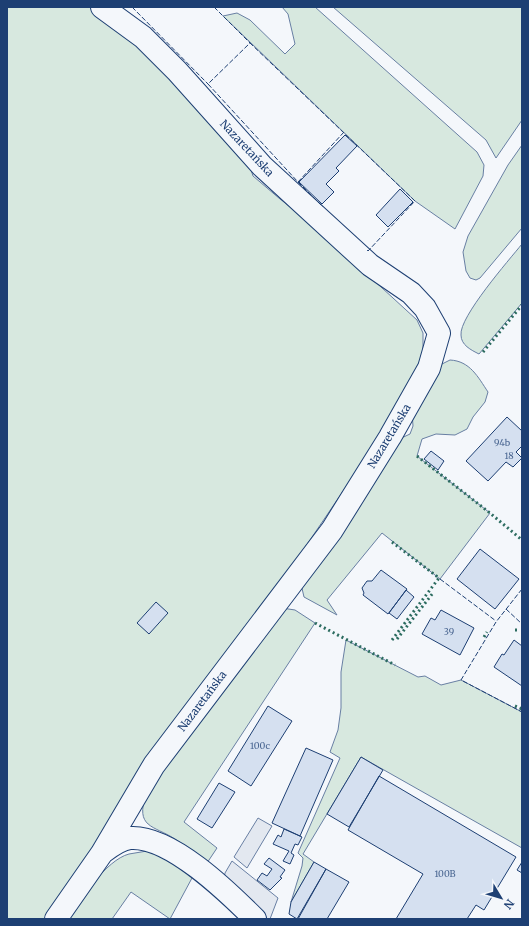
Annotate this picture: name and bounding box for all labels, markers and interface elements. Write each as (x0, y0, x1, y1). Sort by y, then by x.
street label: Nazaretańska (217, 117, 277, 179)
street label: Nazaretańska (364, 401, 414, 471)
house number: 94b (494, 437, 511, 448)
house number: 18 (504, 450, 514, 461)
house number: 39 (444, 626, 454, 637)
street label: Nazaretańska (175, 668, 229, 734)
house number: 100c (250, 740, 270, 751)
house number: 100B (434, 868, 456, 879)
north arrow (481, 878, 521, 918)
text: N (501, 896, 517, 912)

